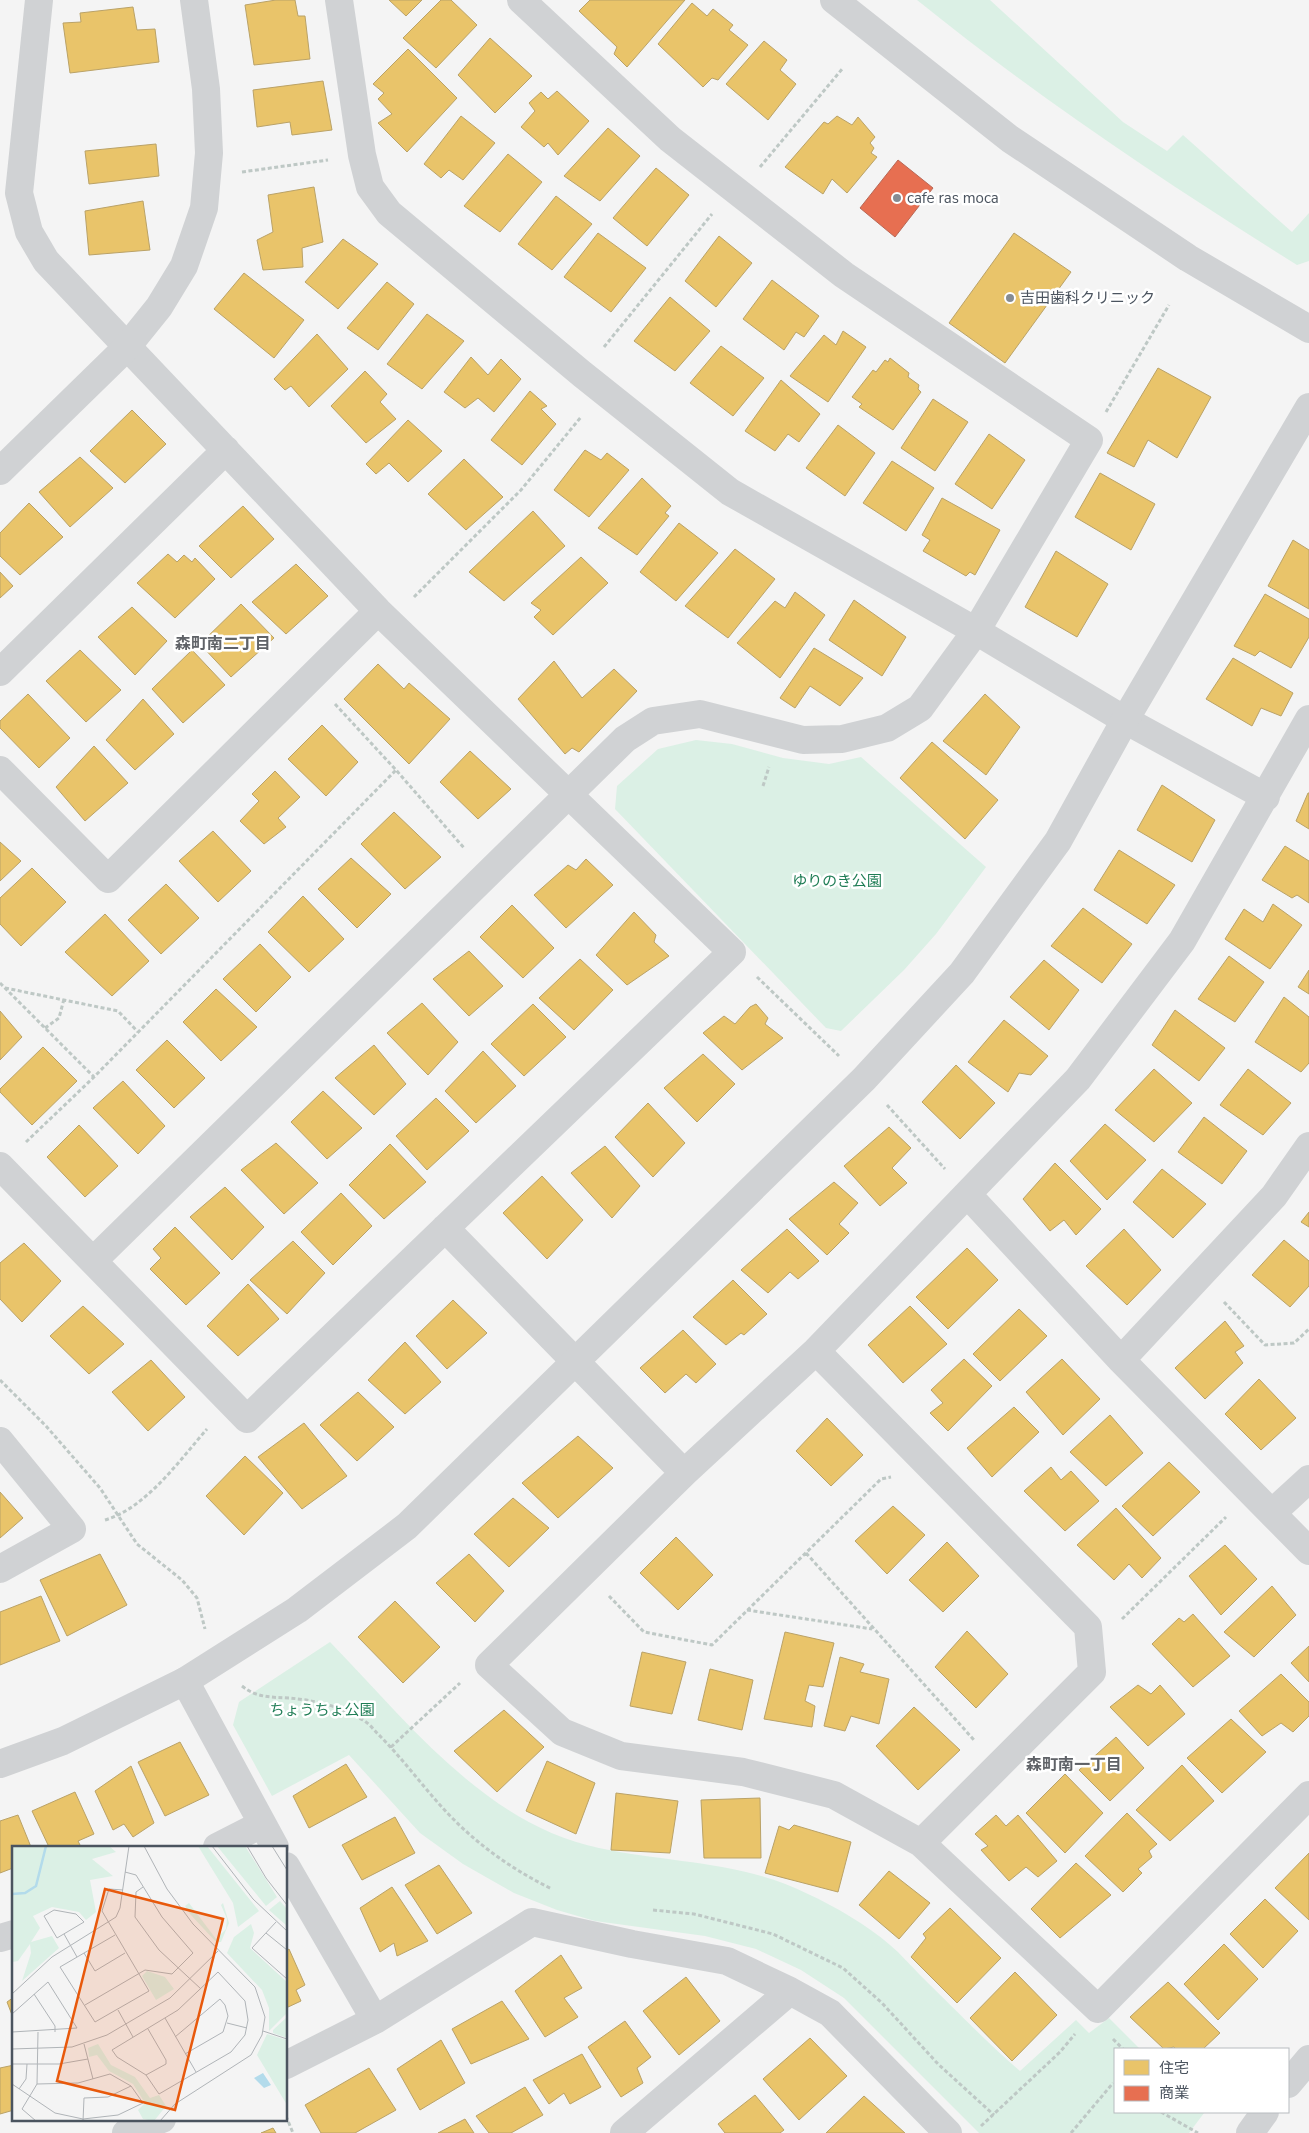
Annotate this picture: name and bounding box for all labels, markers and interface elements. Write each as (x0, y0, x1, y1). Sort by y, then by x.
place label: cafe ras moca (907, 188, 999, 208)
marker: cafe ras moca (891, 192, 903, 204)
place label: 吉田歯科クリニック (1020, 288, 1155, 308)
marker: 吉田歯科クリニック (1004, 292, 1016, 304)
district label: 森町南二丁目 (175, 633, 271, 655)
park label: ゆりのき公園 (792, 871, 882, 891)
park label: ちょうちょ公園 (269, 1700, 375, 1720)
district label: 森町南一丁目 (1026, 1754, 1122, 1776)
inset map (12, 1846, 288, 2120)
legend (1114, 2048, 1289, 2113)
text: 住宅 (1159, 2058, 1189, 2078)
text: 商業 (1159, 2083, 1189, 2103)

